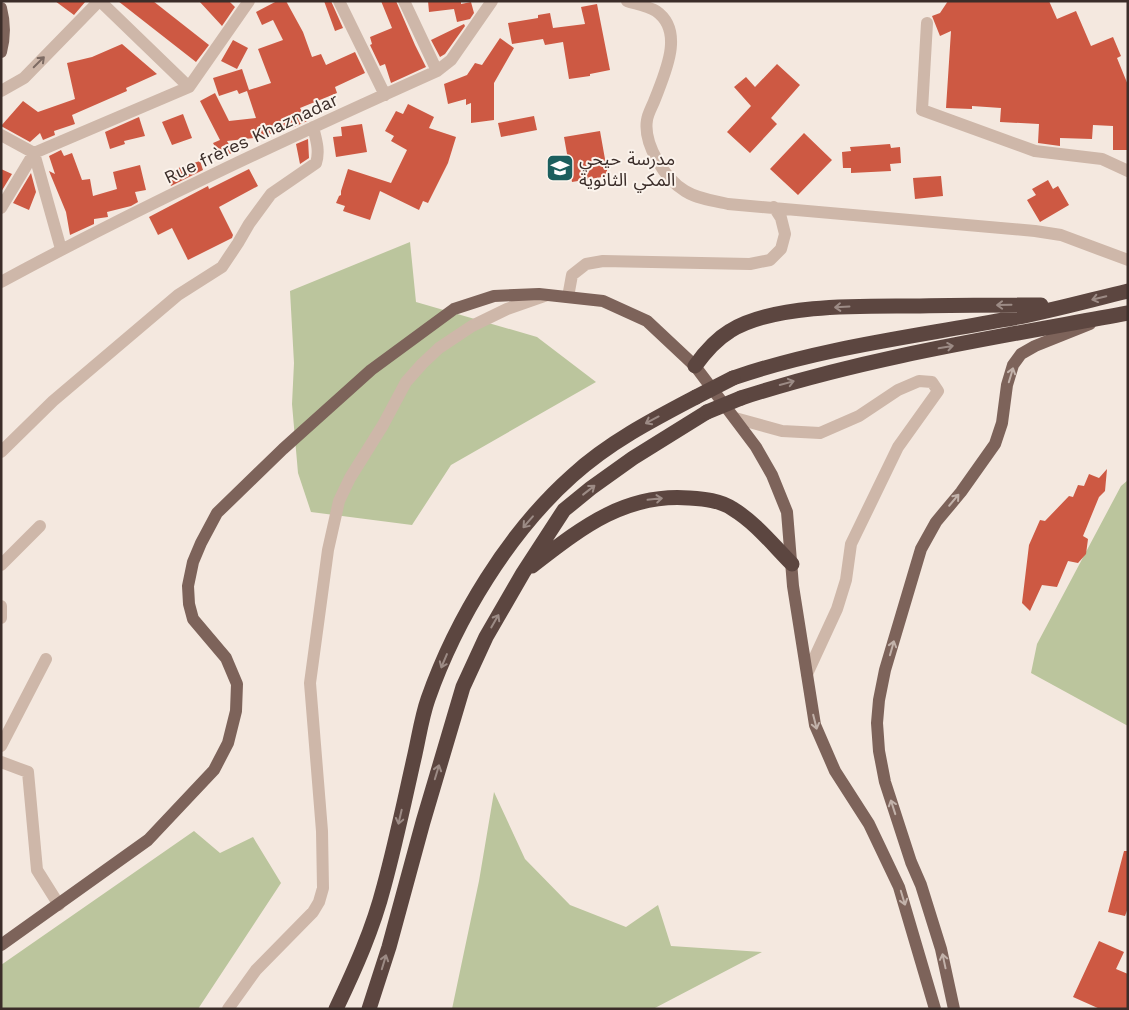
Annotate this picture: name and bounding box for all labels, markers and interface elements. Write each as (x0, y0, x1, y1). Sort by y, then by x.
one-way arrow (33, 56, 45, 68)
street label: Rue frères Khaznadar (161, 88, 341, 188)
place label: مدرسة حيحي المكي الثانوية (579, 148, 675, 193)
school or university icon: مدرسة حيحي المكي الثانوية (545, 153, 575, 183)
one-way arrow (1091, 294, 1107, 303)
one-way arrow (996, 300, 1012, 310)
one-way arrow (834, 303, 850, 312)
one-way arrow (937, 341, 953, 351)
one-way arrow (1006, 367, 1016, 383)
one-way arrow (779, 378, 795, 388)
one-way arrow (645, 415, 660, 425)
one-way arrow (582, 485, 596, 495)
one-way arrow (646, 494, 662, 504)
one-way arrow (949, 494, 960, 507)
one-way arrow (522, 516, 533, 529)
one-way arrow (491, 614, 500, 629)
one-way arrow (887, 640, 897, 656)
one-way arrow (438, 653, 448, 668)
one-way arrow (811, 713, 821, 729)
one-way arrow (433, 765, 443, 781)
one-way arrow (888, 799, 897, 815)
one-way arrow (395, 808, 404, 824)
one-way arrow (898, 890, 908, 906)
one-way arrow (938, 953, 948, 969)
one-way arrow (379, 955, 389, 971)

